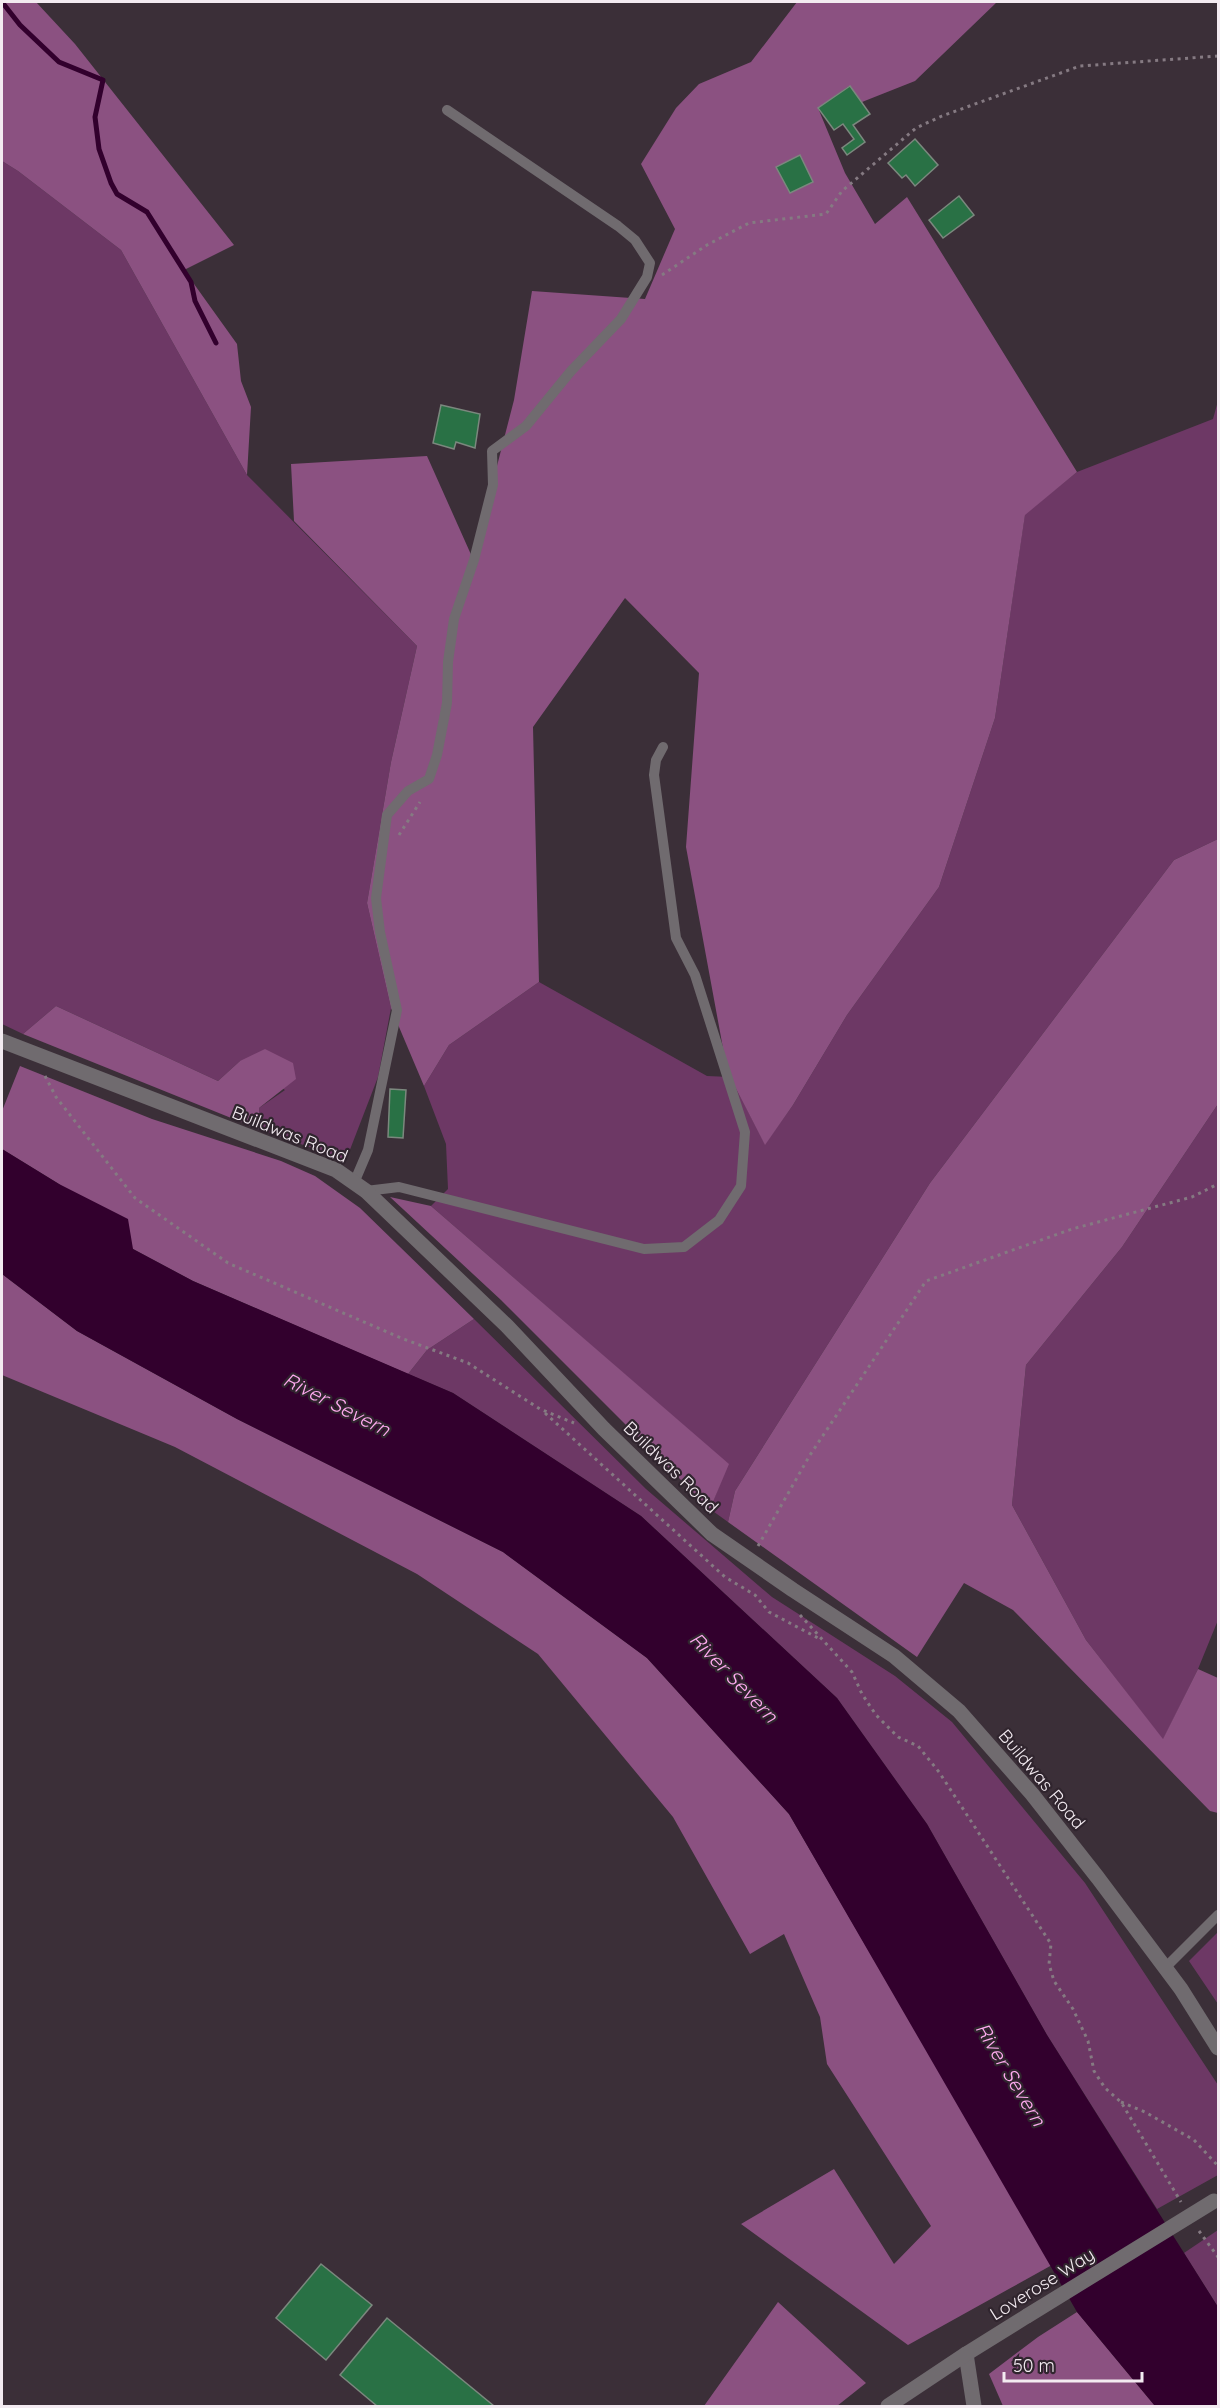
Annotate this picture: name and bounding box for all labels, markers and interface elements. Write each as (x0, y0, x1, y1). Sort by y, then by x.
street label: Buildwas Road (229, 1100, 351, 1168)
water label: River Severn (280, 1367, 395, 1442)
street label: Buildwas Road (619, 1416, 723, 1518)
water label: River Severn (685, 1627, 784, 1728)
street label: Buildwas Road (994, 1724, 1090, 1834)
water label: River Severn (970, 2018, 1052, 2131)
street label: Loverose Way (985, 2243, 1099, 2325)
scale bar (1004, 2345, 1142, 2383)
text: 50 m (1013, 2354, 1055, 2377)

